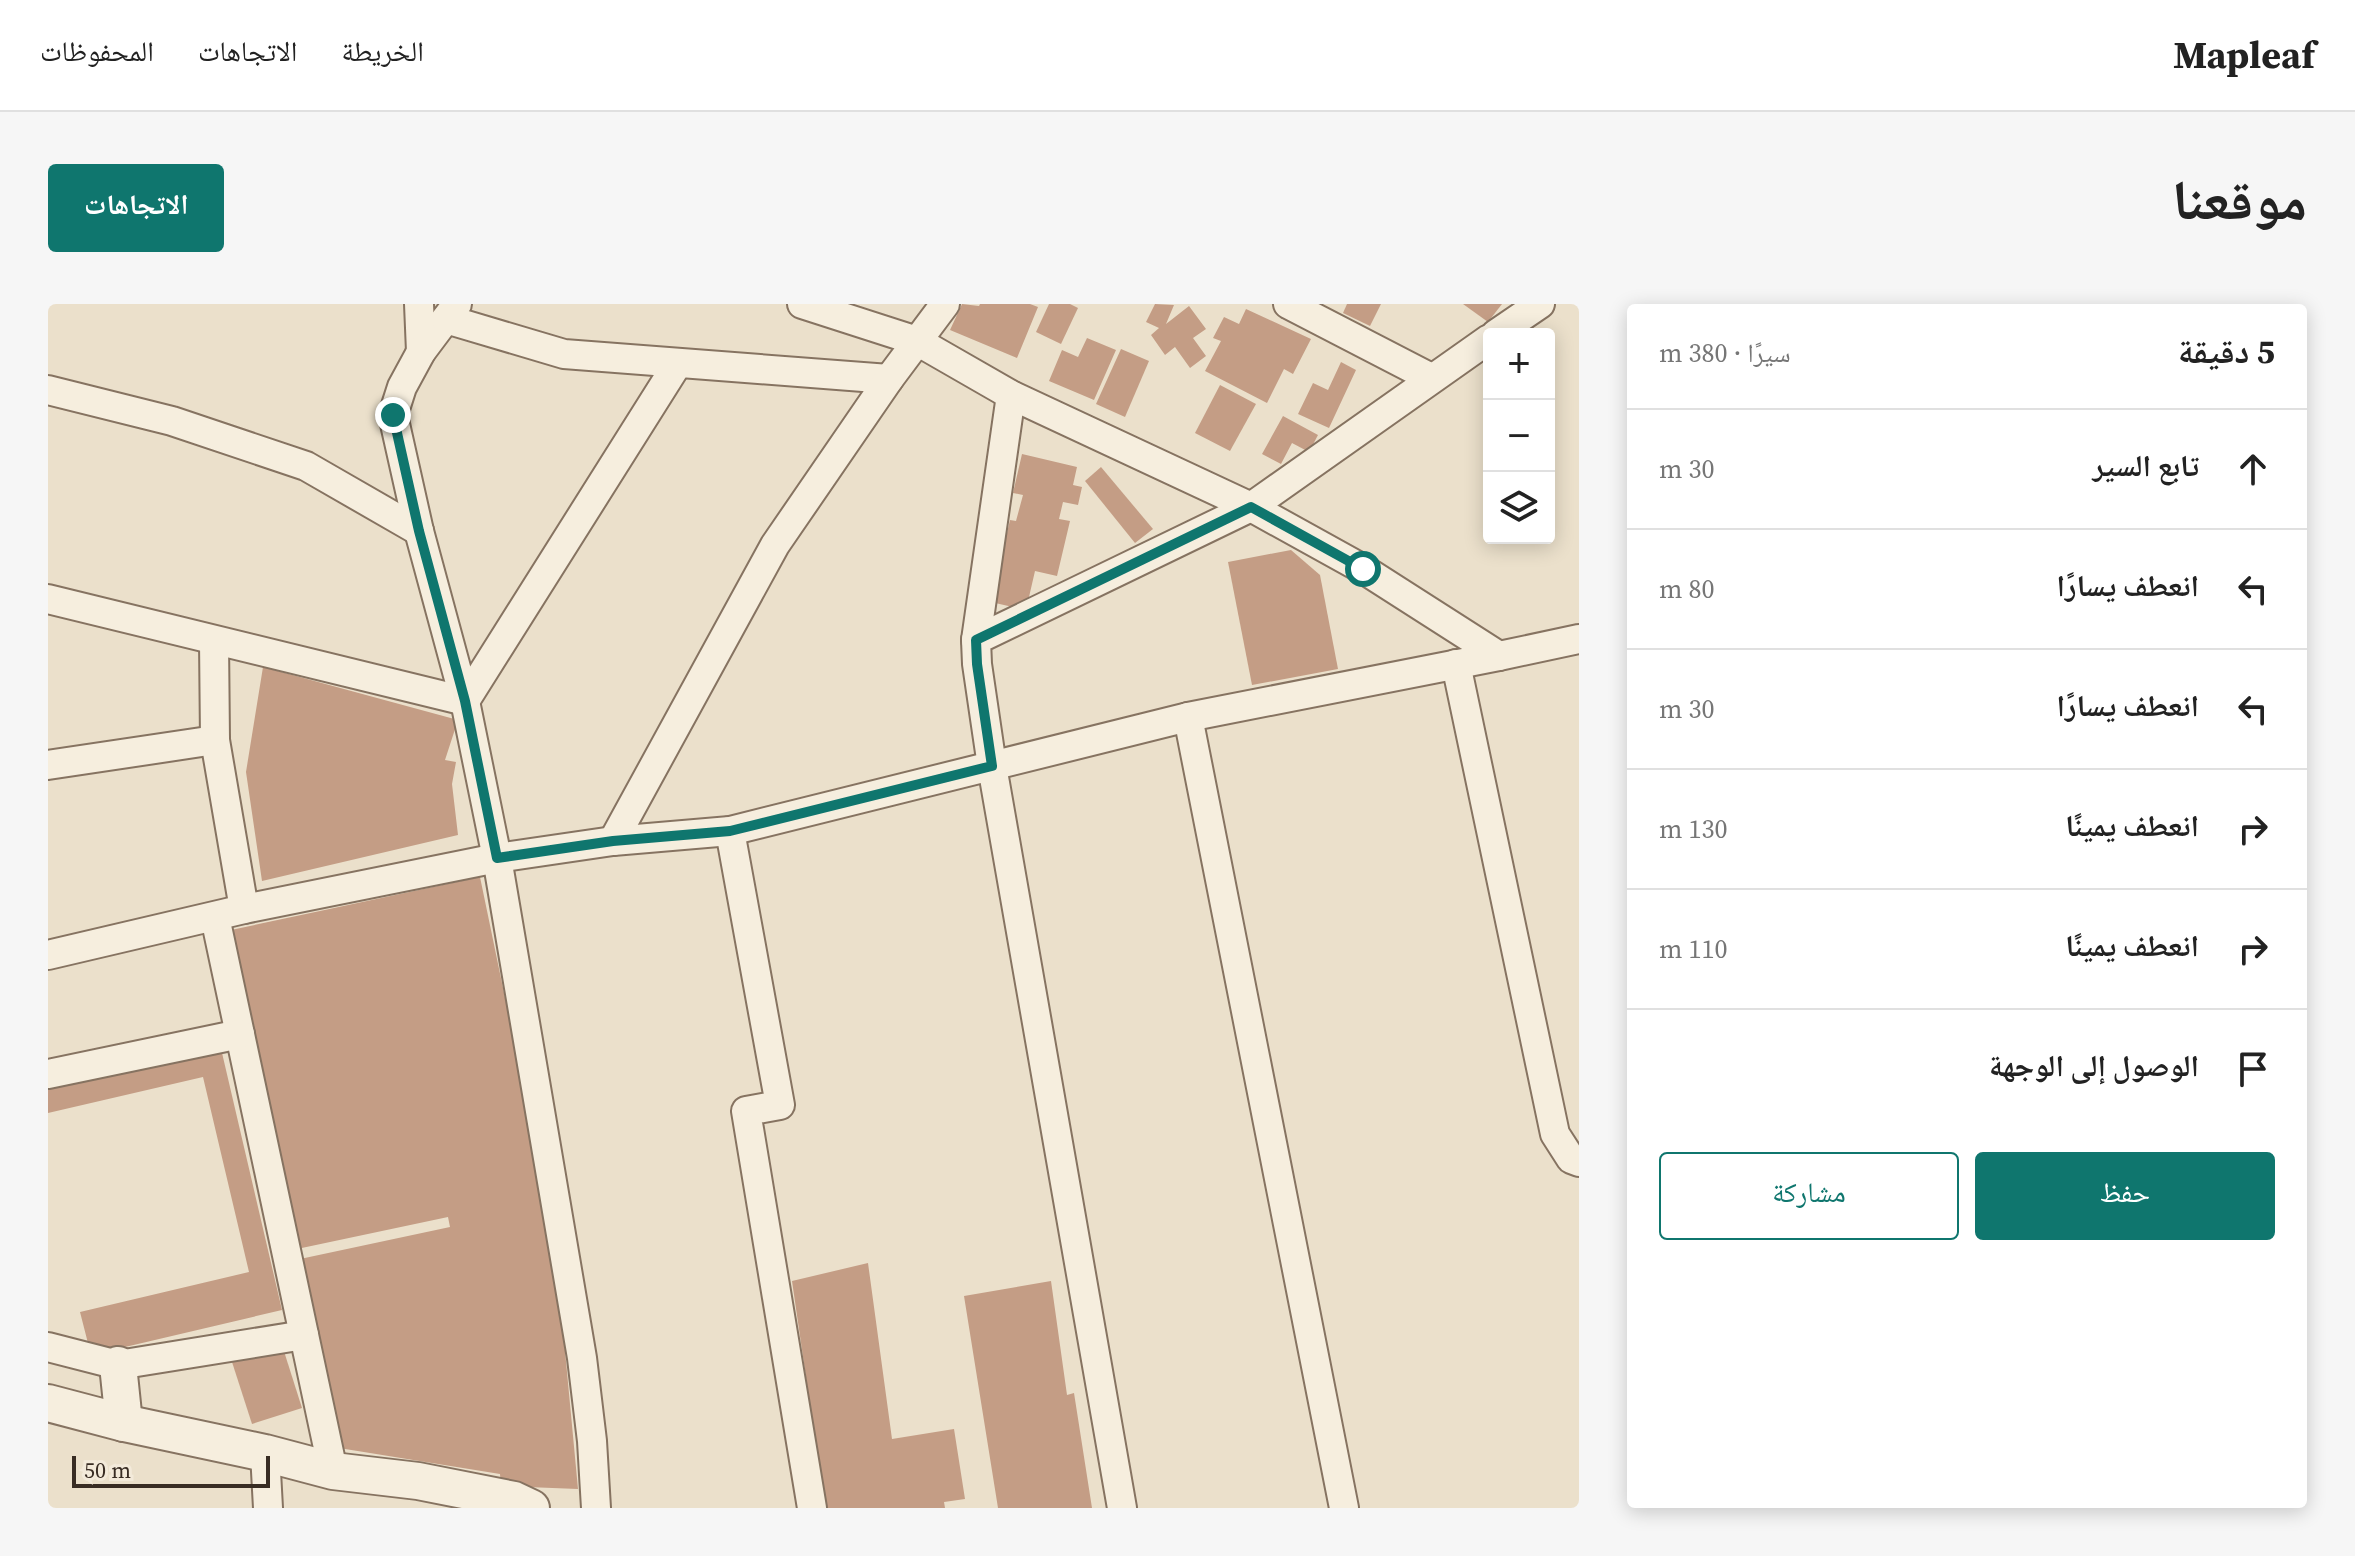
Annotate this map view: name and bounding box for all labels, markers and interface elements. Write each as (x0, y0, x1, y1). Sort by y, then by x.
text: Mapleaf (2173, 29, 2315, 81)
text: المحفوظات (40, 32, 154, 70)
text: الاتجاهات (198, 32, 297, 70)
text: الخريطة (341, 32, 424, 70)
text: موقعنا (2172, 162, 2307, 239)
button: الاتجاهات (48, 164, 224, 252)
map controls (1483, 328, 1555, 544)
button: + (1483, 328, 1555, 400)
text: 5 دقيقة (2178, 328, 2275, 374)
text: سيرًا · 380 m (1659, 335, 1791, 371)
route end (375, 397, 411, 433)
button: − (1483, 400, 1555, 472)
text: تابع السير (2093, 445, 2199, 486)
icon: ahead (2231, 447, 2275, 491)
text: 30 m (1659, 451, 1715, 487)
button: layers (1483, 472, 1555, 544)
route start (1345, 551, 1381, 587)
text: انعطف يسارًا (2057, 565, 2199, 606)
icon: left (2231, 567, 2275, 611)
text: 80 m (1659, 571, 1715, 607)
text: انعطف يسارًا (2057, 685, 2199, 726)
icon: left (2231, 687, 2275, 731)
text: 30 m (1659, 691, 1715, 727)
text: انعطف يمينًا (2065, 805, 2199, 846)
icon: right (2231, 807, 2275, 851)
text: 130 m (1659, 811, 1728, 847)
text: انعطف يمينًا (2065, 925, 2199, 966)
icon: right (2231, 927, 2275, 971)
text: 110 m (1659, 931, 1728, 967)
text: الوصول إلى الوجهة (1989, 1045, 2199, 1086)
icon: arrive (2231, 1047, 2275, 1091)
button: مشاركة (1659, 1152, 1959, 1240)
button: حفظ (1975, 1152, 2275, 1240)
scale bar (72, 1452, 270, 1488)
text: 50 m (84, 1455, 131, 1485)

